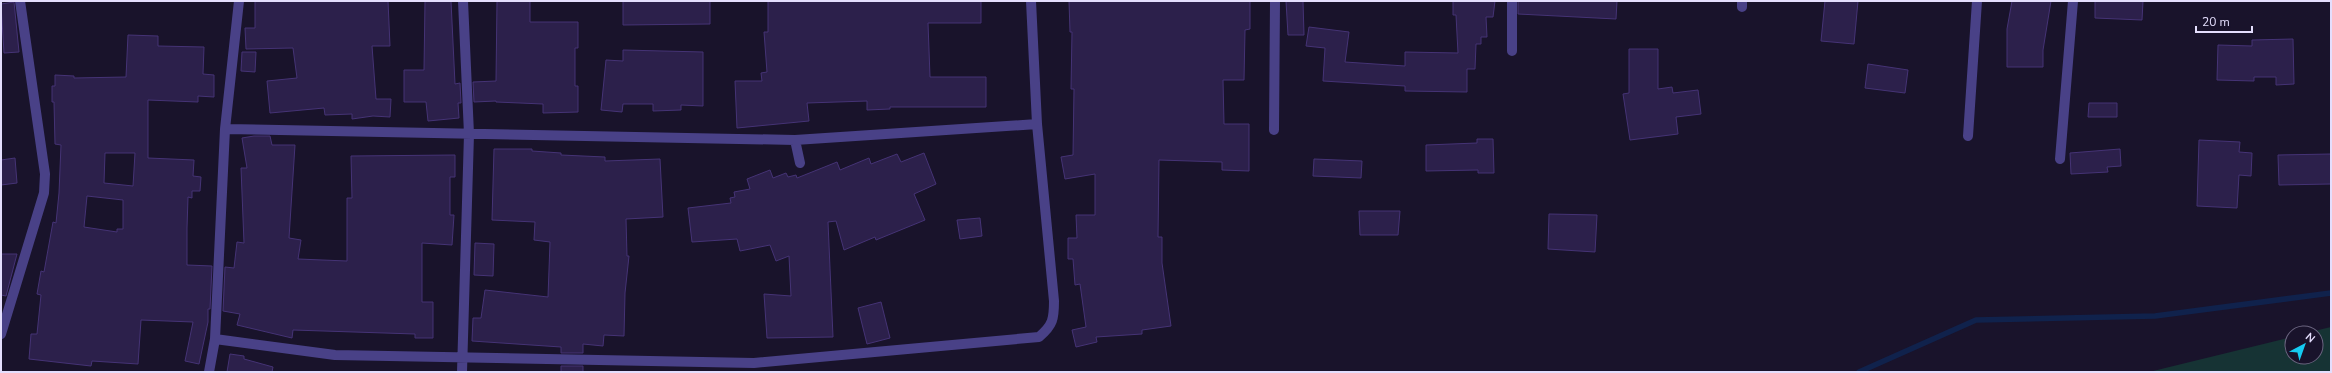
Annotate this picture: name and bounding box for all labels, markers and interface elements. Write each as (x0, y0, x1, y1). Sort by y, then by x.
scale bar (2196, 8, 2252, 34)
text: 20 m (2202, 14, 2230, 30)
north arrow (2284, 325, 2324, 365)
text: N (2302, 329, 2318, 346)

